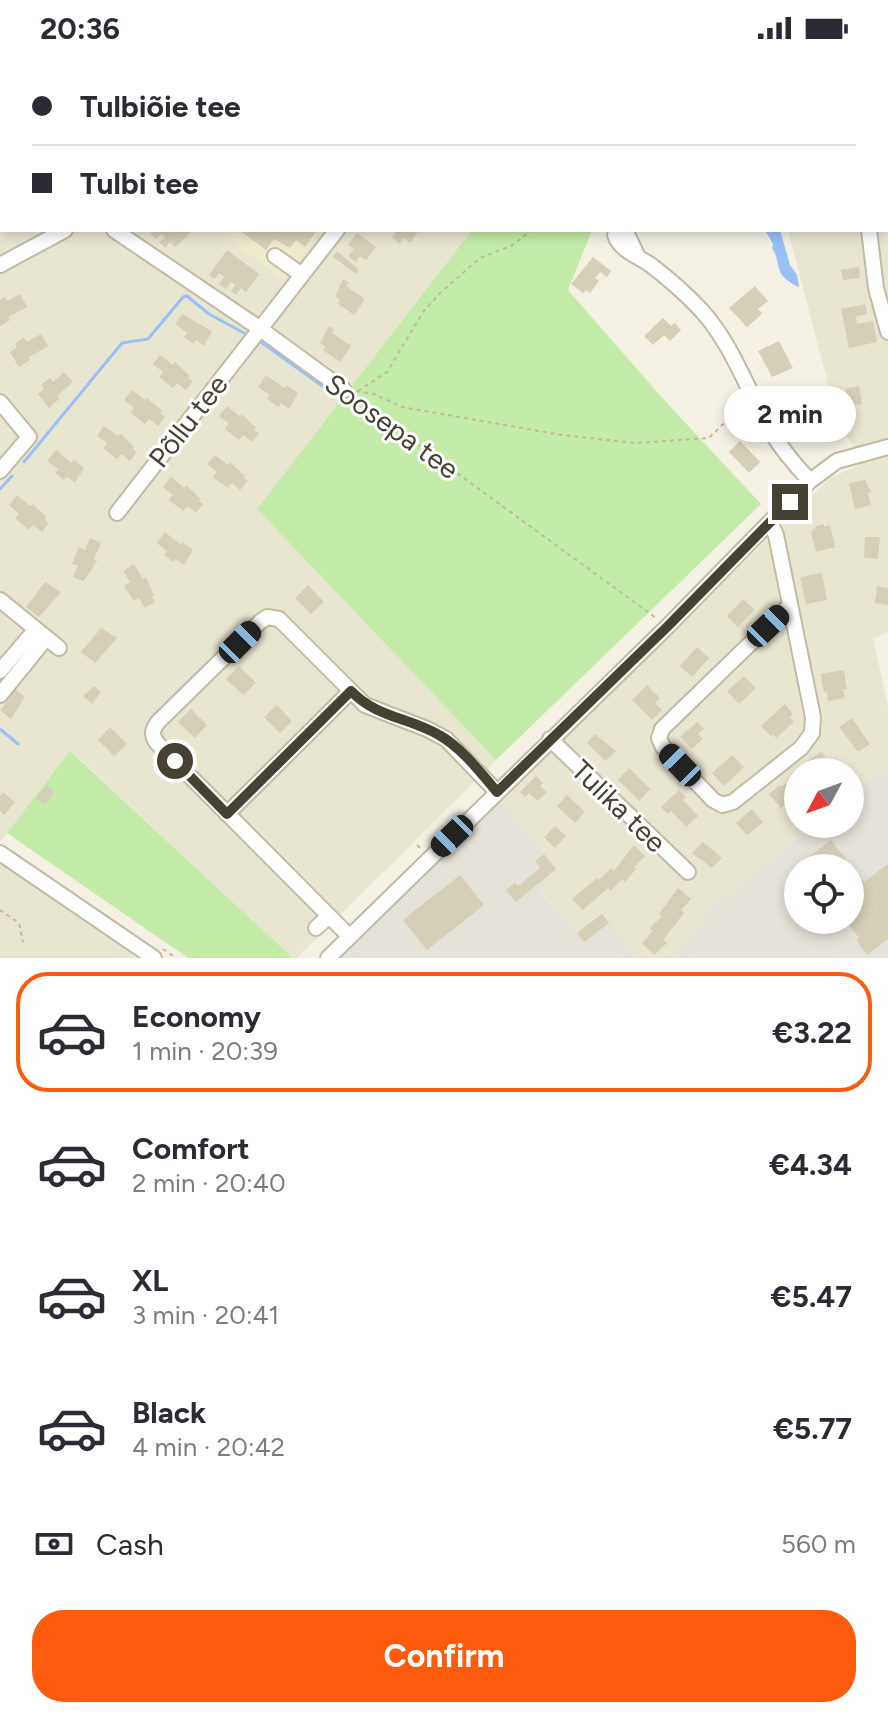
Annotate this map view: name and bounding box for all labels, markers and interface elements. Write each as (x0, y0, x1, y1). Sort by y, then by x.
text: 20:36 (40, 10, 120, 47)
text: Tulbiõie tee (80, 88, 241, 125)
text: Tulbi tee (80, 165, 199, 202)
street label: Soosepa tee (319, 366, 465, 486)
street label: Põllu tee (141, 368, 235, 474)
callout: 2 min (724, 386, 856, 442)
text: 2 min (757, 398, 823, 430)
route end (772, 484, 808, 520)
car (742, 601, 794, 651)
car (215, 617, 265, 667)
car (655, 739, 705, 791)
route start (157, 743, 193, 779)
street label: Tulika tee (565, 753, 673, 859)
north arrow (784, 758, 864, 838)
map controls (784, 758, 864, 934)
car (426, 811, 478, 861)
button: locate (784, 854, 864, 934)
icon: car (36, 996, 108, 1068)
text: Economy (132, 998, 261, 1035)
text: €3.22 (772, 1014, 852, 1051)
text: 1 min · 20:39 (132, 1035, 278, 1067)
icon: car (36, 1128, 108, 1200)
text: Comfort (132, 1130, 250, 1167)
text: €4.34 (769, 1146, 852, 1183)
text: 2 min · 20:40 (132, 1167, 286, 1199)
icon: car (36, 1260, 108, 1332)
text: XL (132, 1262, 168, 1299)
text: €5.47 (771, 1278, 852, 1315)
text: 3 min · 20:41 (132, 1299, 279, 1331)
icon: car (36, 1392, 108, 1464)
text: Black (132, 1394, 206, 1431)
text: €5.77 (773, 1410, 852, 1447)
text: 4 min · 20:42 (132, 1431, 285, 1463)
icon: cash (32, 1522, 76, 1566)
text: Cash (96, 1526, 164, 1563)
text: 560 m (781, 1528, 856, 1560)
button: Confirm (32, 1610, 856, 1702)

